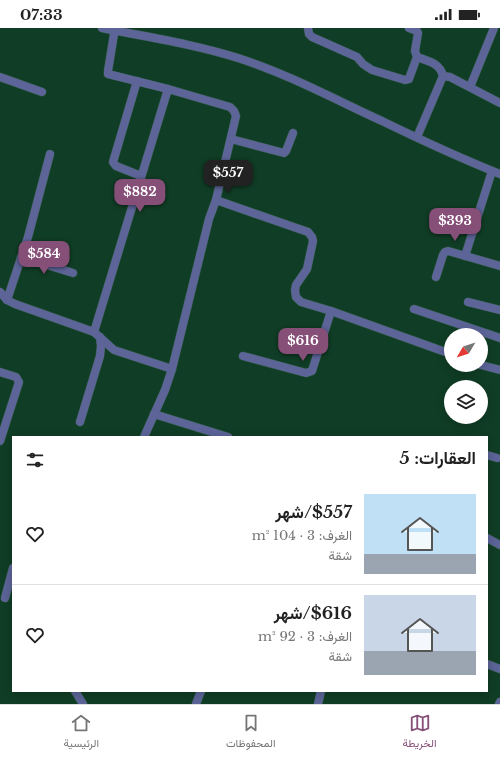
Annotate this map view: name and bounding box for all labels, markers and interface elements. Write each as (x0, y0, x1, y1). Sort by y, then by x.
text: 07:33 (20, 5, 62, 24)
pin: $557 (204, 160, 252, 194)
text: $557 (213, 164, 243, 181)
pin: $882 (116, 179, 164, 213)
text: $882 (123, 183, 157, 200)
pin: $393 (431, 208, 479, 242)
text: $393 (438, 212, 472, 229)
pin: $584 (20, 241, 68, 275)
text: $584 (28, 245, 61, 262)
pin: $616 (279, 328, 327, 362)
north arrow (444, 328, 488, 372)
map controls (444, 328, 488, 424)
text: $616 (287, 332, 319, 349)
button: layers (444, 380, 488, 424)
text: العقارات: 5 (400, 448, 476, 469)
icon: filters (24, 449, 46, 471)
text: $557/شهر (275, 502, 352, 523)
icon: home (396, 510, 444, 558)
icon: heart (24, 523, 46, 545)
text: الغرف: 3 · 104 m² (252, 527, 352, 544)
text: شقة (329, 547, 352, 564)
text: $616/شهر (274, 603, 352, 624)
icon: home (396, 611, 444, 659)
icon: heart (24, 624, 46, 646)
text: الغرف: 3 · 92 m² (258, 628, 352, 645)
text: شقة (329, 648, 352, 665)
tab: الرئيسية (64, 712, 99, 753)
tab: المحفوظات (226, 712, 276, 753)
tab: الخريطة (403, 712, 437, 753)

